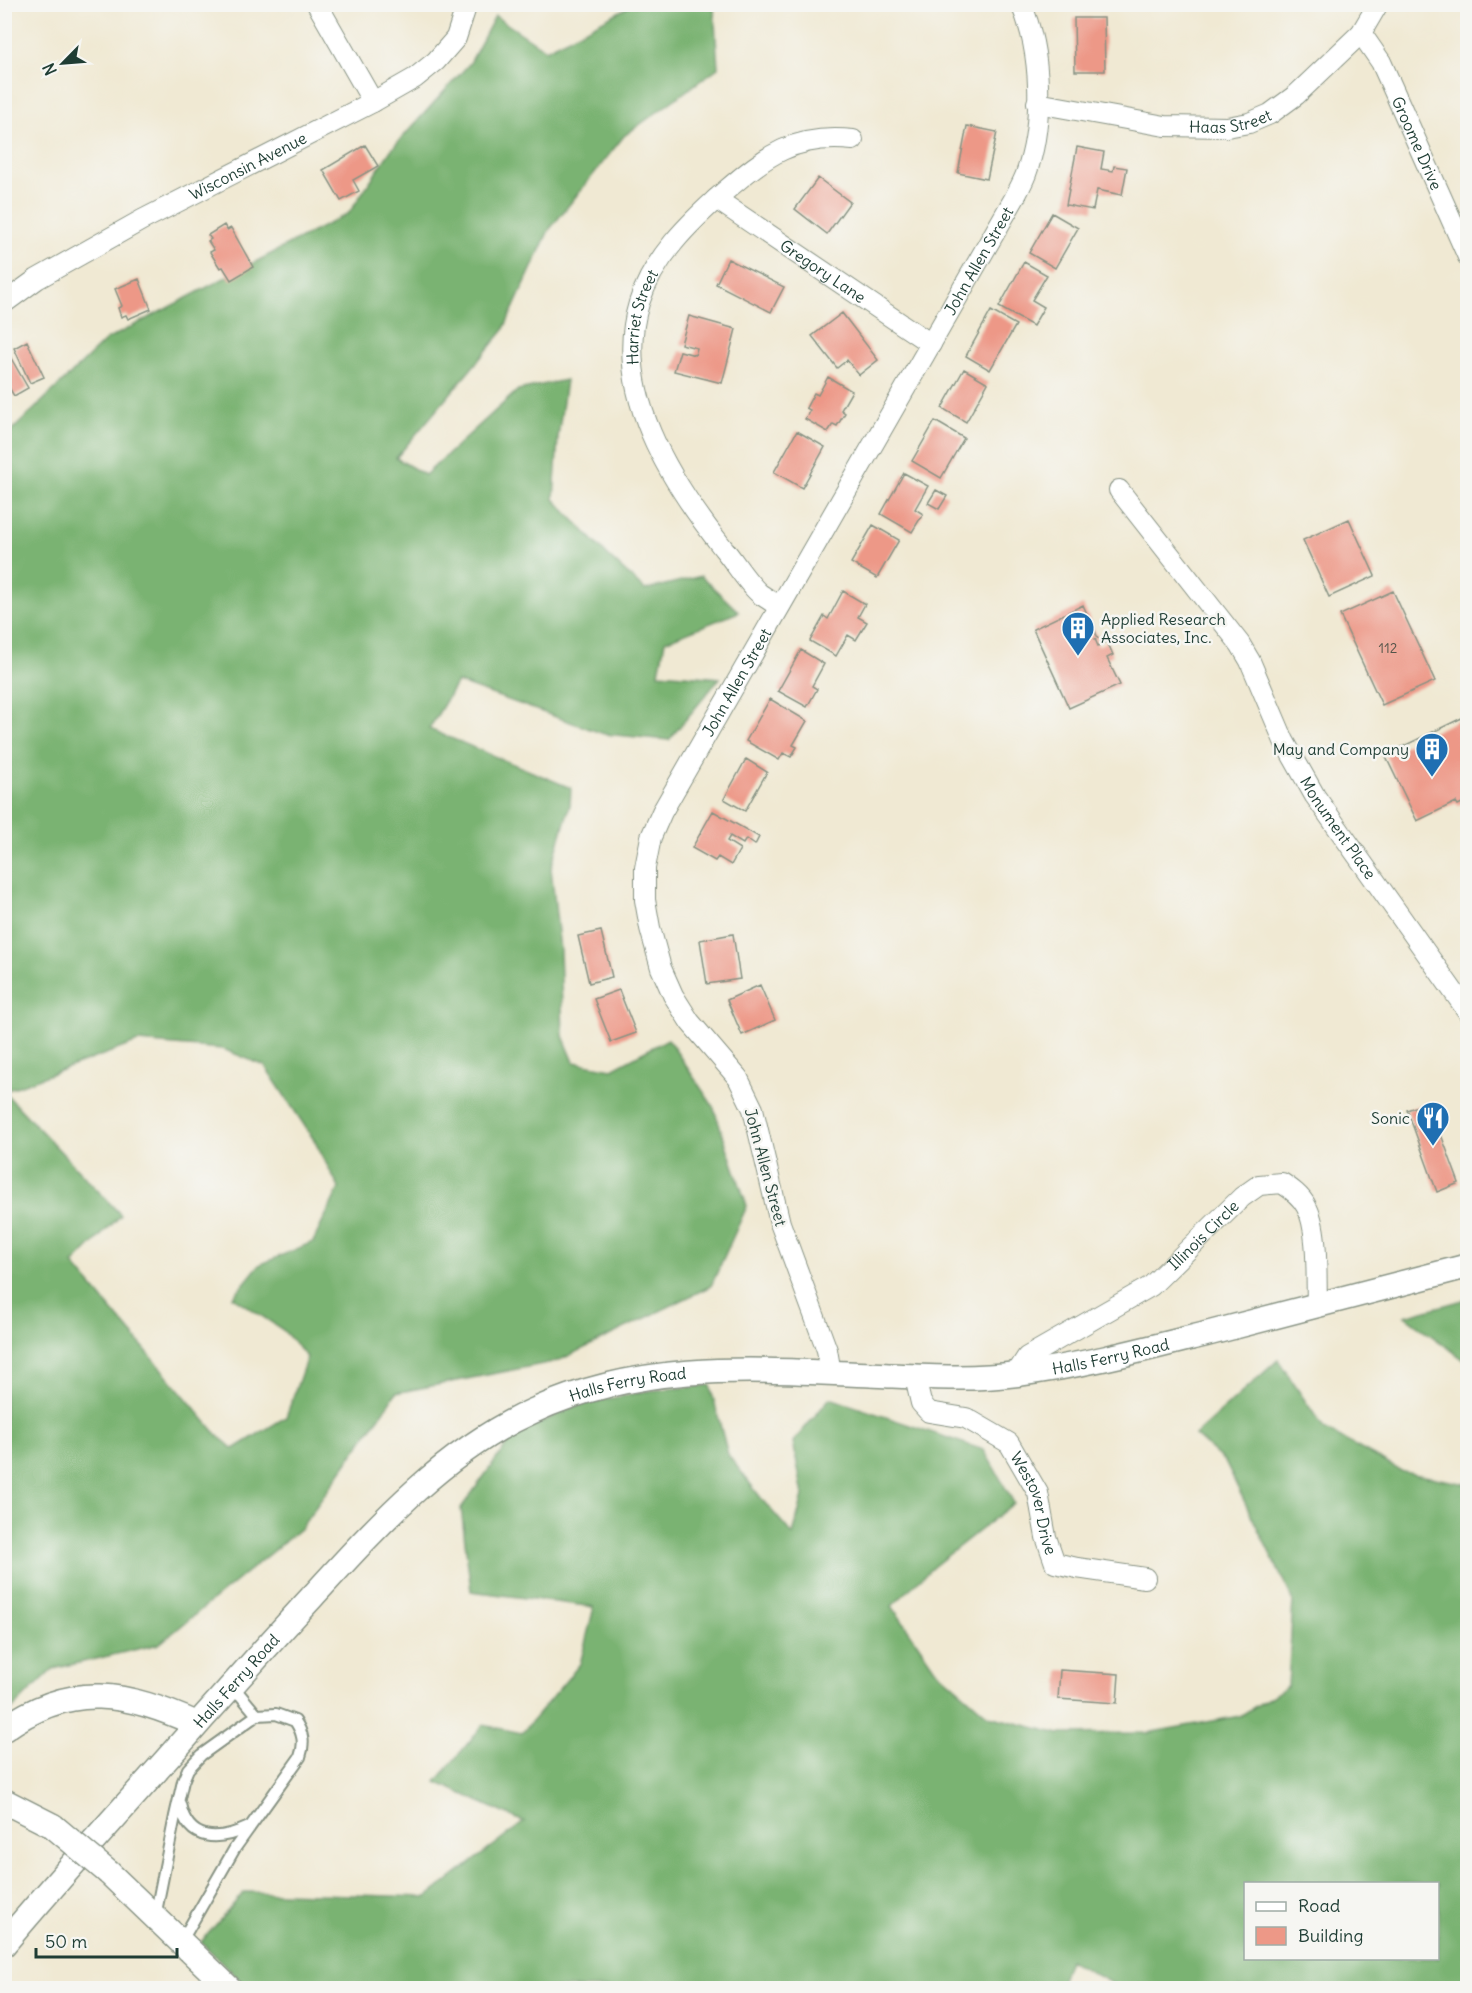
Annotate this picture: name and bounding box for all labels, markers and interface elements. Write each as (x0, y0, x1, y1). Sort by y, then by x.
north arrow (33, 33, 93, 93)
text: N (38, 60, 61, 79)
street label: Groome Drive (1388, 93, 1447, 193)
street label: Haas Street (1189, 104, 1275, 137)
street label: Wisconsin Avenue (186, 128, 310, 204)
street label: John Allen Street (940, 203, 1018, 318)
street label: Gregory Lane (776, 235, 870, 307)
street label: Harriet Street (622, 265, 662, 365)
place label: Applied Research Associates, Inc. (1101, 609, 1226, 647)
building icon: Applied Research Associates, Inc. (1060, 610, 1096, 657)
street label: John Allen Street (698, 624, 776, 740)
house number: 112 (1379, 639, 1398, 657)
building icon: May and Company (1414, 731, 1450, 778)
place label: May and Company (1273, 739, 1409, 759)
street label: Monument Place (1296, 773, 1381, 883)
restaurant icon: Sonic (1415, 1100, 1451, 1147)
street label: John Allen Street (741, 1106, 792, 1229)
place label: Sonic (1371, 1108, 1410, 1128)
street label: Illinois Circle (1163, 1196, 1243, 1274)
street label: Halls Ferry Road (1050, 1334, 1171, 1379)
street label: Halls Ferry Road (566, 1363, 687, 1406)
street label: Westover Drive (1006, 1448, 1061, 1557)
street label: Halls Ferry Road (189, 1630, 283, 1732)
legend (1244, 1882, 1439, 1960)
text: Road (1298, 1894, 1341, 1917)
scale bar (36, 1921, 177, 1959)
text: Building (1298, 1924, 1363, 1947)
text: 50 m (45, 1930, 87, 1953)

